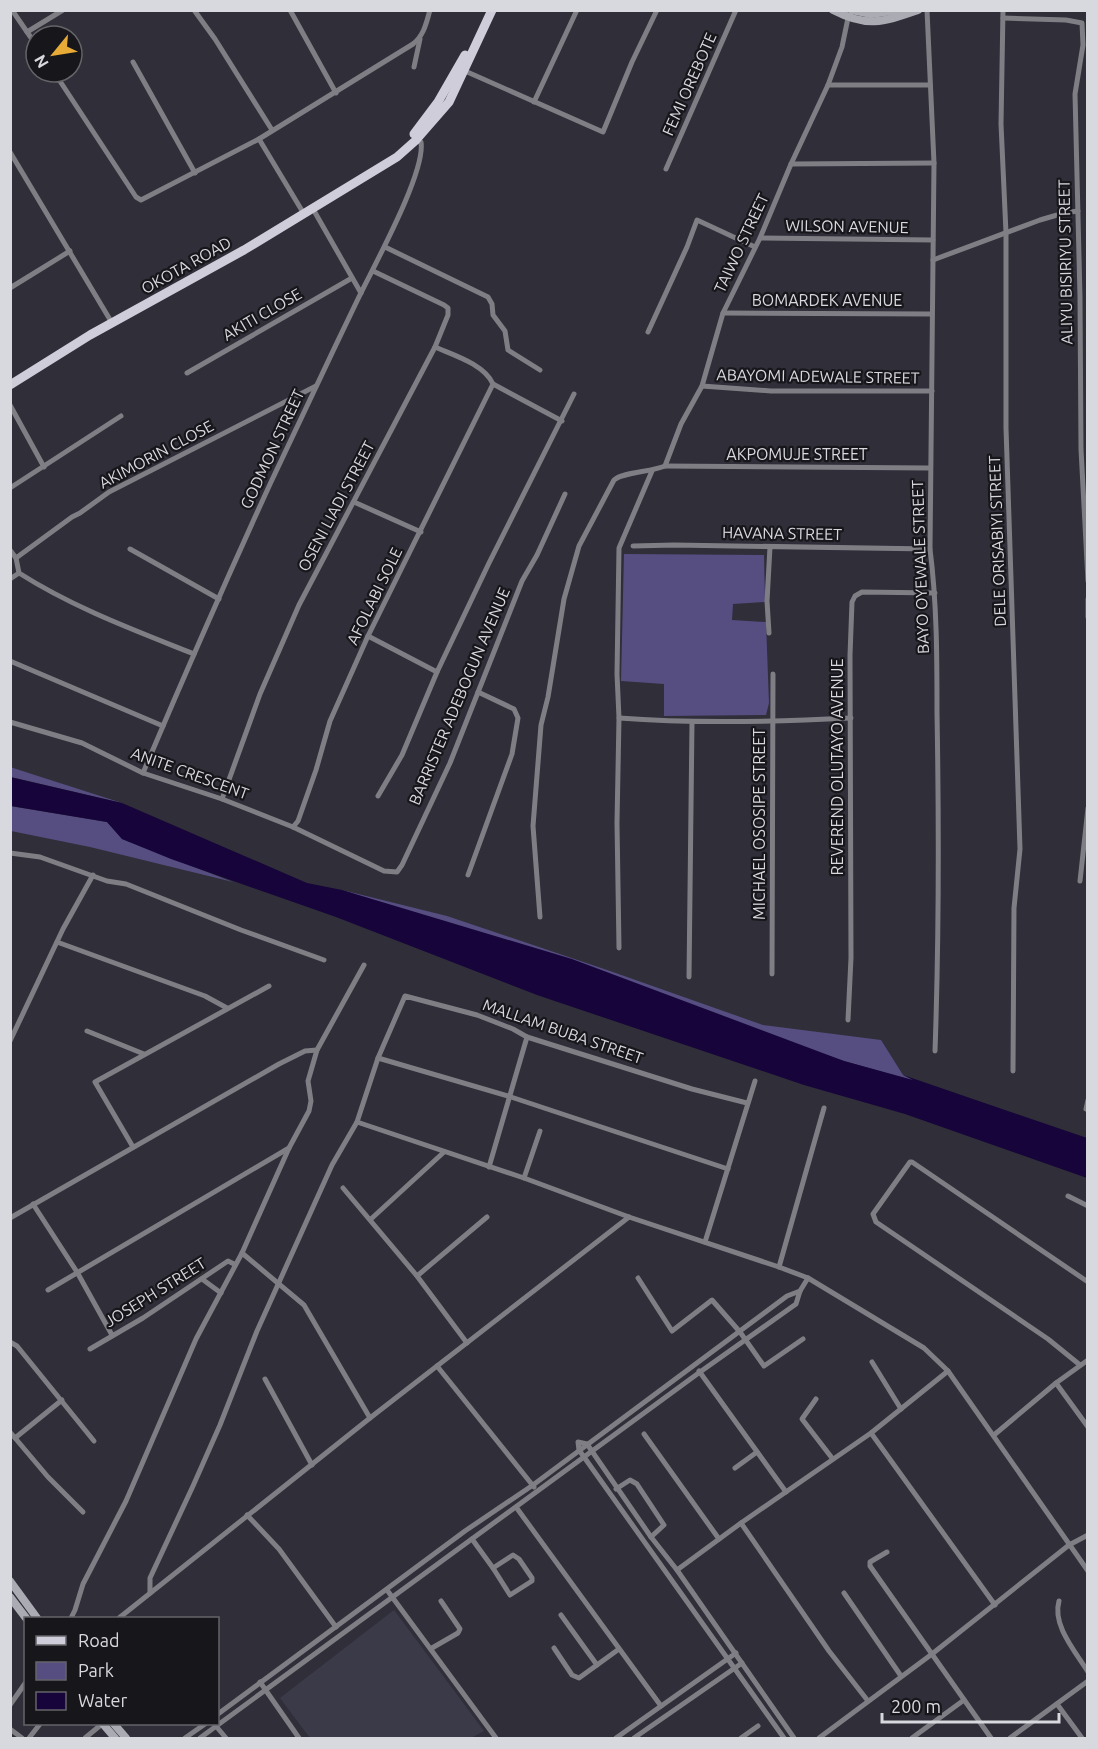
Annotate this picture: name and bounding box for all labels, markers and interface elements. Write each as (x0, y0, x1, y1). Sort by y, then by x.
north arrow (24, 24, 84, 84)
street label: FEMI OREBOTE (658, 30, 720, 138)
text: N (30, 52, 52, 71)
street label: ALIYU BISIRIYU STREET (1055, 179, 1075, 345)
street label: TAIWO STREET (710, 190, 772, 295)
street label: WILSON AVENUE (785, 216, 909, 236)
street label: OKOTA ROAD (138, 233, 234, 297)
street label: AKITI CLOSE (219, 284, 305, 344)
street label: BOMARDEK AVENUE (752, 291, 902, 309)
street label: ABAYOMI ADEWALE STREET (716, 365, 920, 387)
street label: GODMON STREET (236, 386, 308, 512)
street label: AKIMORIN CLOSE (96, 416, 216, 492)
street label: OSENI LIADI STREET (294, 438, 378, 574)
street label: AKPOMUJE STREET (726, 445, 868, 463)
street label: DELE ORISABIYI STREET (985, 455, 1009, 627)
street label: BAYO OYEWALE STREET (908, 480, 932, 654)
street label: HAVANA STREET (722, 523, 842, 543)
street label: AFOLABI SOLE (343, 544, 405, 648)
street label: BARRISTER ADEBOGUN AVENUE (405, 585, 513, 807)
street label: REVEREND OLUTAYO AVENUE (828, 658, 846, 875)
street label: MICHAEL OSOSIPE STREET (750, 728, 768, 920)
street label: ANITE CRESCENT (129, 743, 251, 803)
street label: MALLAM BUBA STREET (480, 995, 646, 1067)
street label: JOSEPH STREET (101, 1254, 209, 1330)
legend (24, 1617, 219, 1725)
text: Road (78, 1630, 120, 1650)
text: Park (78, 1660, 114, 1680)
scale bar (882, 1686, 1059, 1724)
text: Water (78, 1690, 128, 1710)
text: 200 m (891, 1696, 941, 1716)

